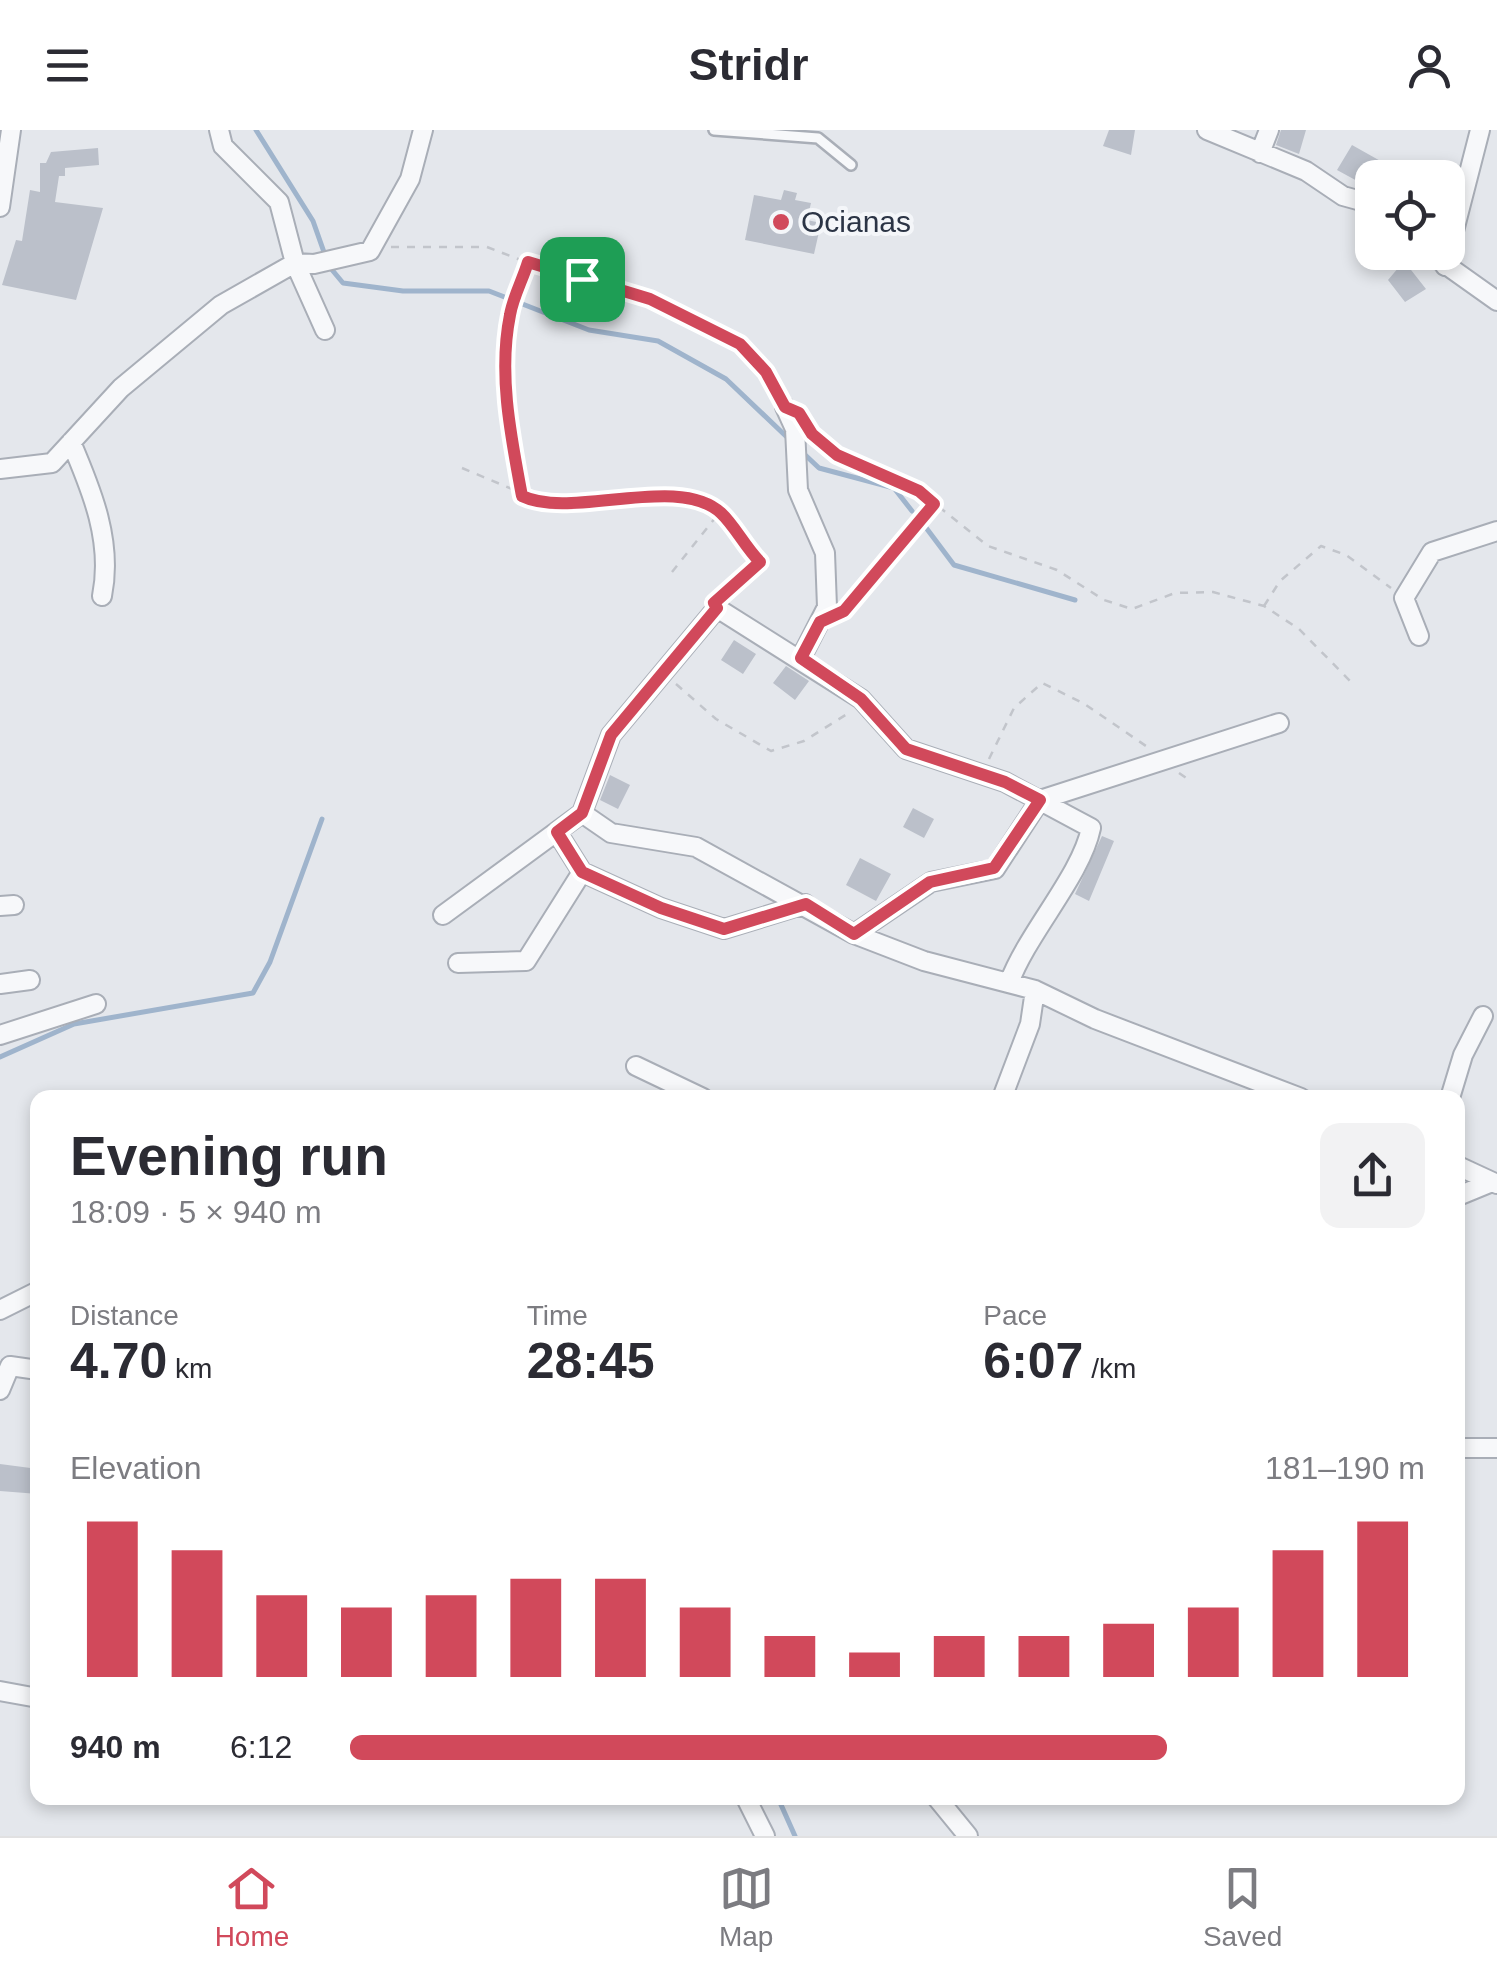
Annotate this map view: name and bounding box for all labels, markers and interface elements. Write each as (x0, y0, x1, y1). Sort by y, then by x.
icon: menu (40, 38, 95, 93)
icon: person (1402, 38, 1457, 93)
text: Stridr (688, 39, 809, 90)
map controls (1355, 160, 1465, 270)
button: locate (1355, 160, 1465, 270)
place label: Ocianas (801, 205, 911, 238)
marker: Ocianas (770, 211, 792, 233)
pin (540, 237, 625, 322)
icon: arrive (555, 252, 610, 307)
button: share (1320, 1123, 1425, 1228)
text: Evening run (70, 1125, 388, 1187)
text: 18:09 · 5 × 940 m (70, 1194, 322, 1230)
text: Distance (70, 1300, 179, 1331)
text: Time (527, 1300, 588, 1331)
text: Pace (983, 1300, 1047, 1331)
text: 4.70 (70, 1333, 167, 1389)
text: 28:45 (527, 1333, 655, 1389)
text: 6:07 (983, 1333, 1083, 1389)
text: km (167, 1353, 212, 1384)
text: /km (1083, 1353, 1136, 1384)
text: Elevation (70, 1450, 202, 1486)
text: 181–190 m (1265, 1450, 1425, 1486)
text: 940 m (70, 1729, 161, 1765)
text: 6:12 (230, 1729, 292, 1765)
tab: Home (215, 1861, 289, 1953)
tab: Map (719, 1861, 774, 1953)
tab: Saved (1203, 1861, 1282, 1953)

